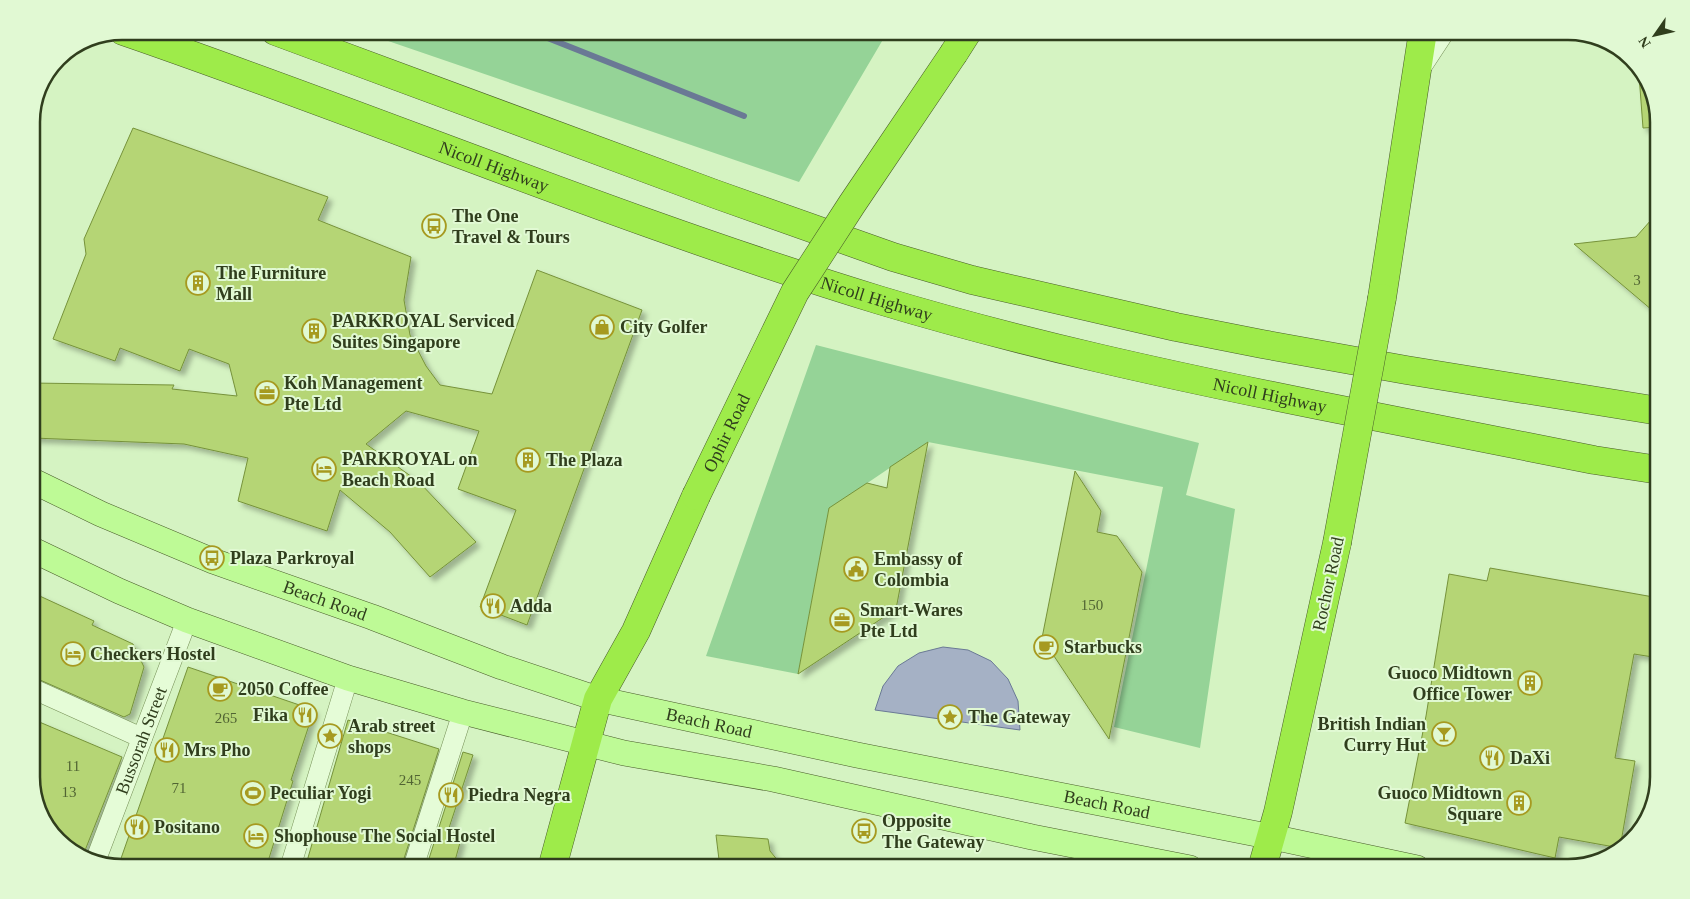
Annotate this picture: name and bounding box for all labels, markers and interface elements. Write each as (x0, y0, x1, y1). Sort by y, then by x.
north arrow (1630, 10, 1680, 60)
text: N (1636, 34, 1654, 50)
street label: Nicoll Highway (436, 137, 552, 196)
place label: The One Travel & Tours (452, 206, 570, 247)
bus stop icon: The One Travel & Tours (421, 213, 447, 239)
place label: The Furniture Mall (216, 263, 326, 304)
building icon: The Furniture Mall (185, 270, 211, 296)
street label: Nicoll Highway (818, 272, 935, 325)
house number: 3 (1633, 272, 1641, 288)
place label: PARKROYAL Serviced Suites Singapore (332, 311, 515, 352)
shop icon: City Golfer (589, 314, 615, 340)
place label: City Golfer (620, 317, 707, 337)
building icon: PARKROYAL Serviced Suites Singapore (301, 318, 327, 344)
place label: Koh Management Pte Ltd (284, 373, 423, 414)
street label: Nicoll Highway (1211, 374, 1328, 417)
office icon: Koh Management Pte Ltd (254, 380, 280, 406)
street label: Ophir Road (699, 391, 754, 475)
building icon: The Plaza (515, 447, 541, 473)
place label: PARKROYAL on Beach Road (342, 449, 478, 490)
place label: The Plaza (546, 450, 623, 470)
hotel icon: PARKROYAL on Beach Road (311, 456, 337, 482)
street label: Rochor Road (1308, 535, 1348, 633)
bus stop icon: Plaza Parkroyal (199, 545, 225, 571)
place label: Plaza Parkroyal (230, 548, 354, 568)
place label: Embassy of Colombia (874, 549, 964, 590)
public building icon: Embassy of Colombia (843, 556, 869, 582)
street label: Beach Road (280, 576, 370, 624)
restaurant icon: Adda (480, 593, 506, 619)
place label: Adda (510, 596, 552, 616)
house number: 150 (1081, 597, 1103, 613)
place label: Smart-Wares Pte Ltd (860, 600, 963, 641)
office icon: Smart-Wares Pte Ltd (829, 607, 855, 633)
cafe icon: Starbucks (1033, 634, 1059, 660)
place label: Starbucks (1064, 637, 1142, 657)
hotel icon: Checkers Hostel (60, 641, 86, 667)
place label: Checkers Hostel (90, 644, 215, 664)
place label: Guoco Midtown Office Tower (1387, 663, 1512, 704)
building icon: Guoco Midtown Office Tower (1517, 670, 1543, 696)
cafe icon: 2050 Coffee (207, 676, 233, 702)
place label: 2050 Coffee (238, 679, 328, 699)
street label: Bussorah Street (112, 684, 171, 797)
restaurant icon: Fika (292, 702, 318, 728)
street label: Beach Road (664, 704, 754, 742)
place icon: The Gateway (937, 704, 963, 730)
place label: Fika (253, 705, 288, 725)
place label: The Gateway (968, 707, 1071, 727)
house number: 265 (215, 710, 237, 726)
place label: British Indian Curry Hut (1317, 714, 1426, 755)
place label: Arab street shops (348, 716, 435, 757)
bar icon: British Indian Curry Hut (1431, 721, 1457, 747)
place icon: Arab street shops (317, 723, 343, 749)
restaurant icon: Mrs Pho (154, 737, 180, 763)
place label: Mrs Pho (184, 740, 251, 760)
restaurant icon: DaXi (1479, 745, 1505, 771)
place label: DaXi (1510, 748, 1550, 768)
house number: 11 (66, 758, 80, 774)
house number: 245 (399, 772, 421, 788)
house number: 71 (172, 780, 187, 796)
sports icon: Peculiar Yogi (240, 780, 266, 806)
restaurant icon: Piedra Negra (438, 782, 464, 808)
place label: Peculiar Yogi (270, 783, 372, 803)
place label: Guoco Midtown Square (1377, 783, 1502, 824)
house number: 13 (62, 784, 77, 800)
place label: Piedra Negra (468, 785, 570, 805)
street label: Beach Road (1062, 786, 1152, 823)
building icon: Guoco Midtown Square (1506, 790, 1532, 816)
place label: Opposite The Gateway (882, 811, 985, 852)
restaurant icon: Positano (124, 814, 150, 840)
place label: Positano (154, 817, 220, 837)
bus stop icon: Opposite The Gateway (851, 818, 877, 844)
hotel icon: Shophouse The Social Hostel (243, 823, 269, 849)
place label: Shophouse The Social Hostel (274, 826, 495, 846)

